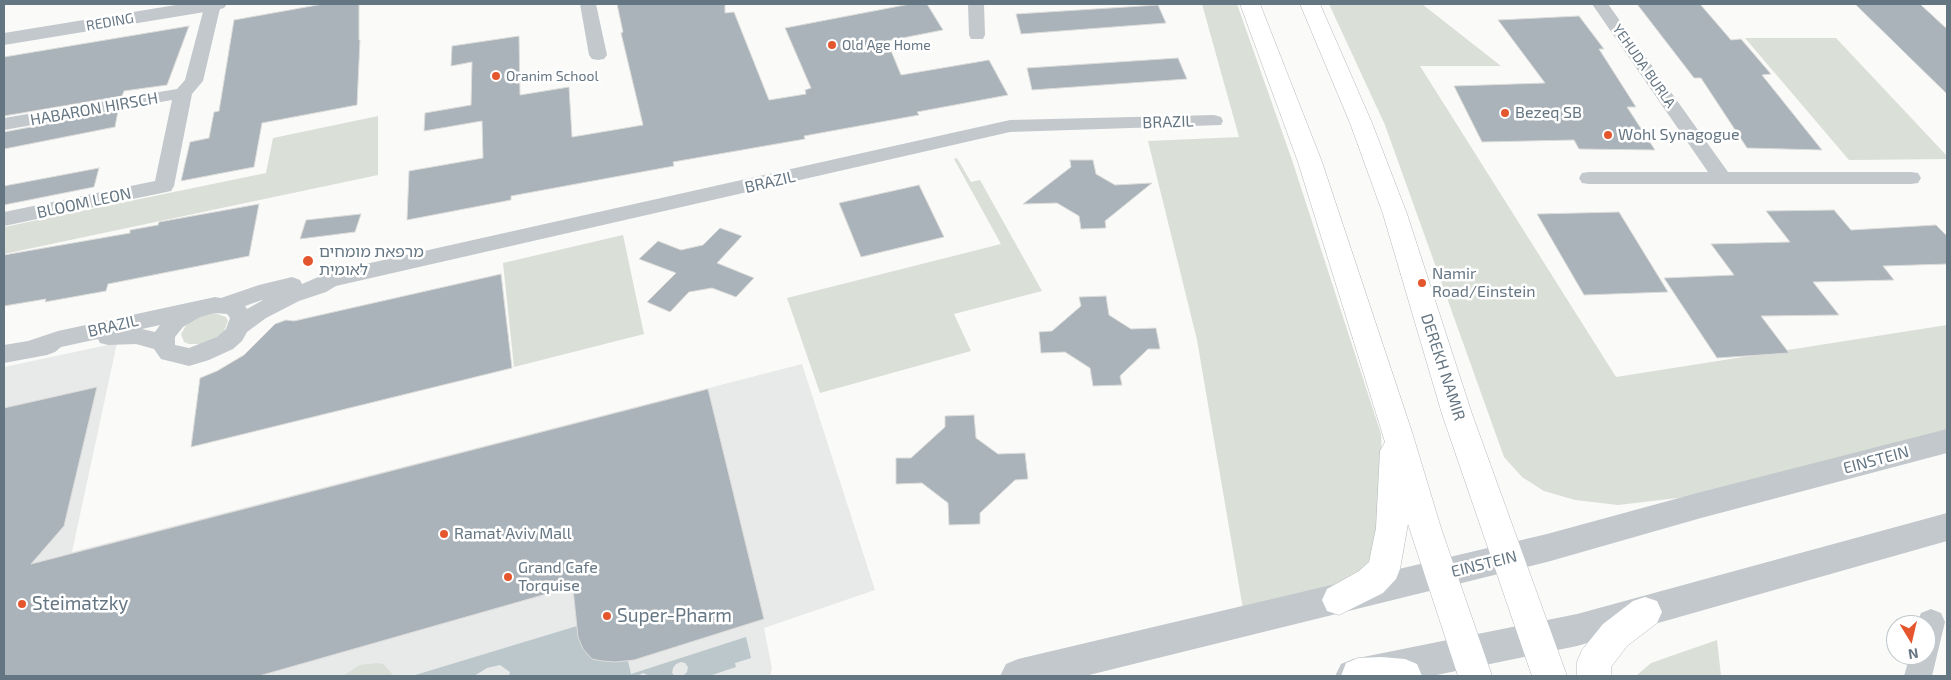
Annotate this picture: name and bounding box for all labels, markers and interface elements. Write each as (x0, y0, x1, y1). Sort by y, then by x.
street label: REDING (85, 10, 135, 34)
street label: YEHUDA BURLA (1609, 21, 1679, 111)
place label: Old Age Home (842, 37, 931, 53)
marker: Old Age Home (826, 39, 838, 51)
place label: Oranim School (506, 68, 599, 84)
marker: Oranim School (490, 70, 502, 82)
street label: HABARON HIRSCH (29, 88, 159, 130)
place label: Bezeq SB (1515, 103, 1582, 123)
marker: Bezeq SB (1499, 107, 1511, 119)
street label: BRAZIL (1142, 112, 1194, 132)
place label: Wohl Synagogue (1618, 125, 1740, 145)
marker: Wohl Synagogue (1602, 129, 1614, 141)
street label: BRAZIL (743, 167, 797, 197)
street label: BLOOM LEON (35, 184, 133, 222)
place label: מרפאת מומחים לאומית (319, 242, 424, 280)
marker: מרפאת מומחים לאומית (301, 254, 315, 268)
place label: Namir Road/Einstein (1432, 264, 1535, 302)
marker: Namir Road/Einstein (1416, 277, 1428, 289)
street label: BRAZIL (86, 311, 140, 341)
street label: DEREKH NAMIR (1417, 311, 1469, 423)
street label: EINSTEIN (1841, 442, 1911, 478)
place label: Ramat Aviv Mall (454, 524, 572, 544)
marker: Ramat Aviv Mall (438, 528, 450, 540)
street label: EINSTEIN (1449, 547, 1519, 581)
place label: Grand Cafe Torquise (518, 558, 598, 596)
marker: Grand Cafe Torquise (502, 571, 514, 583)
place label: Steimatzky (32, 593, 128, 615)
marker: Steimatzky (16, 598, 28, 610)
place label: Super-Pharm (617, 605, 732, 627)
marker: Super-Pharm (601, 610, 613, 622)
north arrow (1886, 615, 1936, 665)
text: N (1907, 645, 1920, 664)

